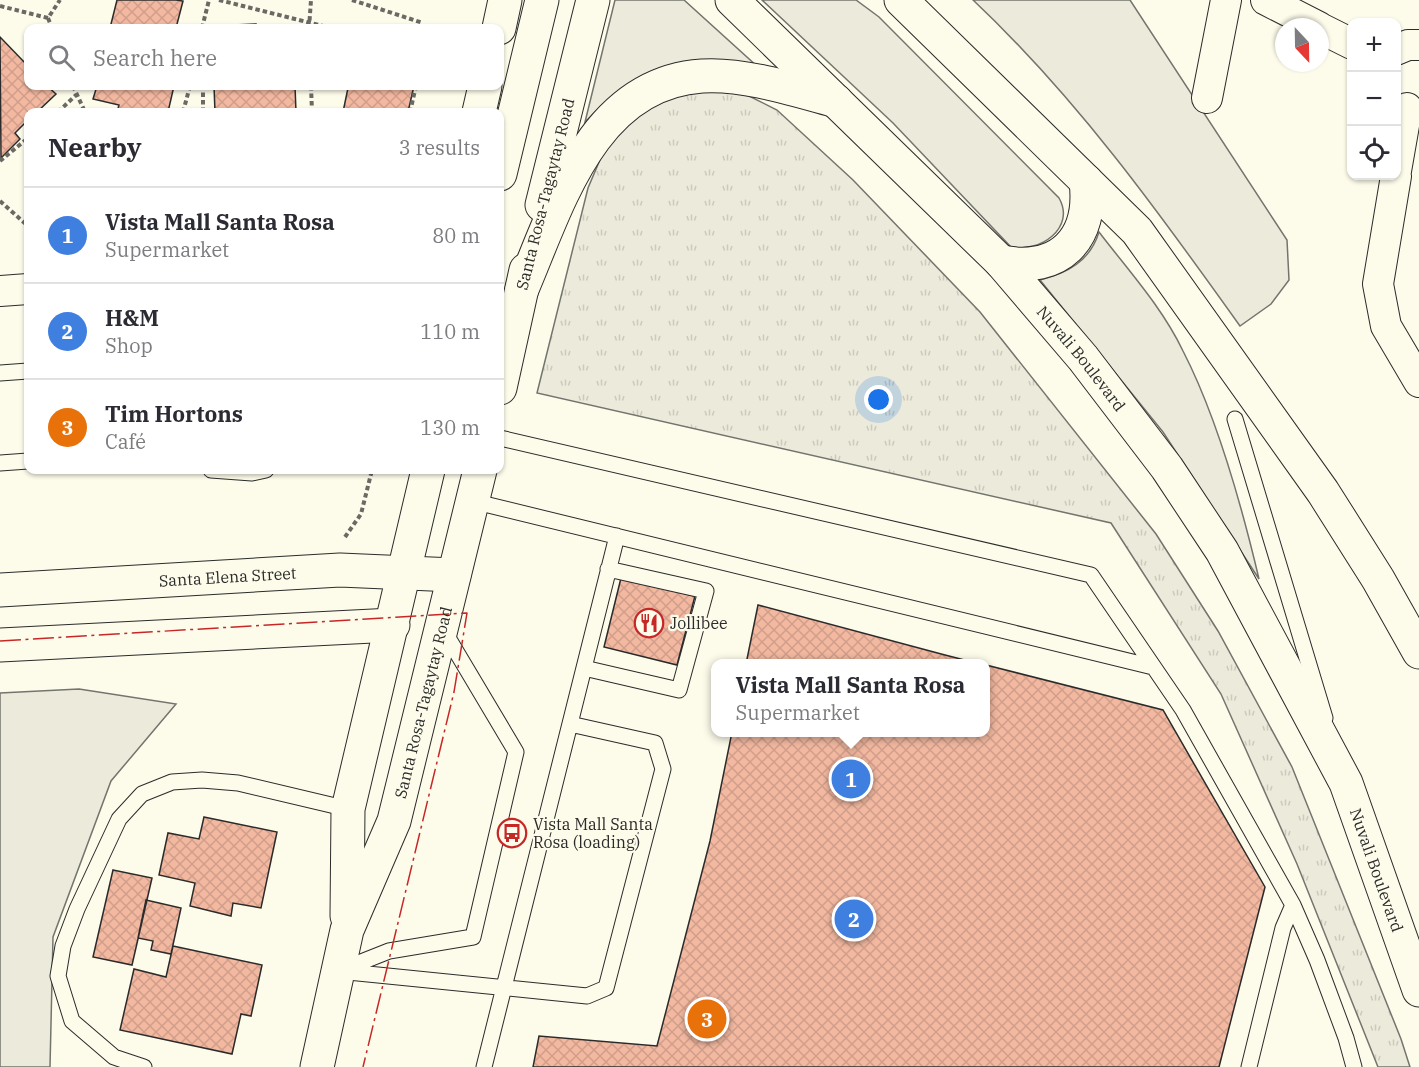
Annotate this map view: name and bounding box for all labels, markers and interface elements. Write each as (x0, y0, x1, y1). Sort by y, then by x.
north arrow (1275, 18, 1329, 72)
map controls (1347, 18, 1401, 180)
button: + (1347, 18, 1401, 72)
search box (24, 24, 504, 90)
icon: search (45, 41, 78, 74)
text: Search here (93, 43, 217, 72)
button: − (1347, 72, 1401, 126)
street label: Santa Rosa-Tagaytay Road (511, 96, 579, 292)
button: locate (1347, 126, 1401, 180)
text: Nearby (48, 130, 142, 164)
text: 3 results (399, 134, 480, 161)
text: Vista Mall Santa Rosa (105, 207, 335, 236)
text: 1 (62, 222, 74, 249)
text: 80 m (432, 222, 480, 249)
text: Supermarket (105, 236, 229, 263)
street label: Nuvali Boulevard (1033, 301, 1130, 415)
text: H&M (105, 303, 159, 332)
text: 2 (62, 318, 74, 345)
text: 110 m (420, 318, 480, 345)
text: Shop (105, 332, 153, 359)
your location (864, 385, 893, 414)
text: Tim Hortons (105, 399, 243, 428)
text: 3 (62, 414, 74, 441)
text: 130 m (420, 414, 480, 441)
text: Café (105, 428, 146, 455)
street label: Santa Elena Street (158, 563, 297, 591)
street label: Santa Rosa-Tagaytay Road (390, 604, 456, 801)
restaurant icon: Jollibee (633, 607, 665, 639)
place label: Jollibee (670, 613, 728, 633)
popup (711, 659, 990, 737)
text: Vista Mall Santa Rosa (736, 670, 965, 699)
text: Supermarket (736, 699, 860, 726)
pin: 1 (832, 756, 870, 802)
street label: Nuvali Boulevard (1346, 805, 1408, 935)
place label: Vista Mall Santa Rosa (loading) (533, 814, 653, 852)
bus stop icon: Vista Mall Santa Rosa (loading) (496, 817, 528, 849)
pin: 2 (834, 896, 874, 942)
pin: 3 (688, 996, 726, 1042)

